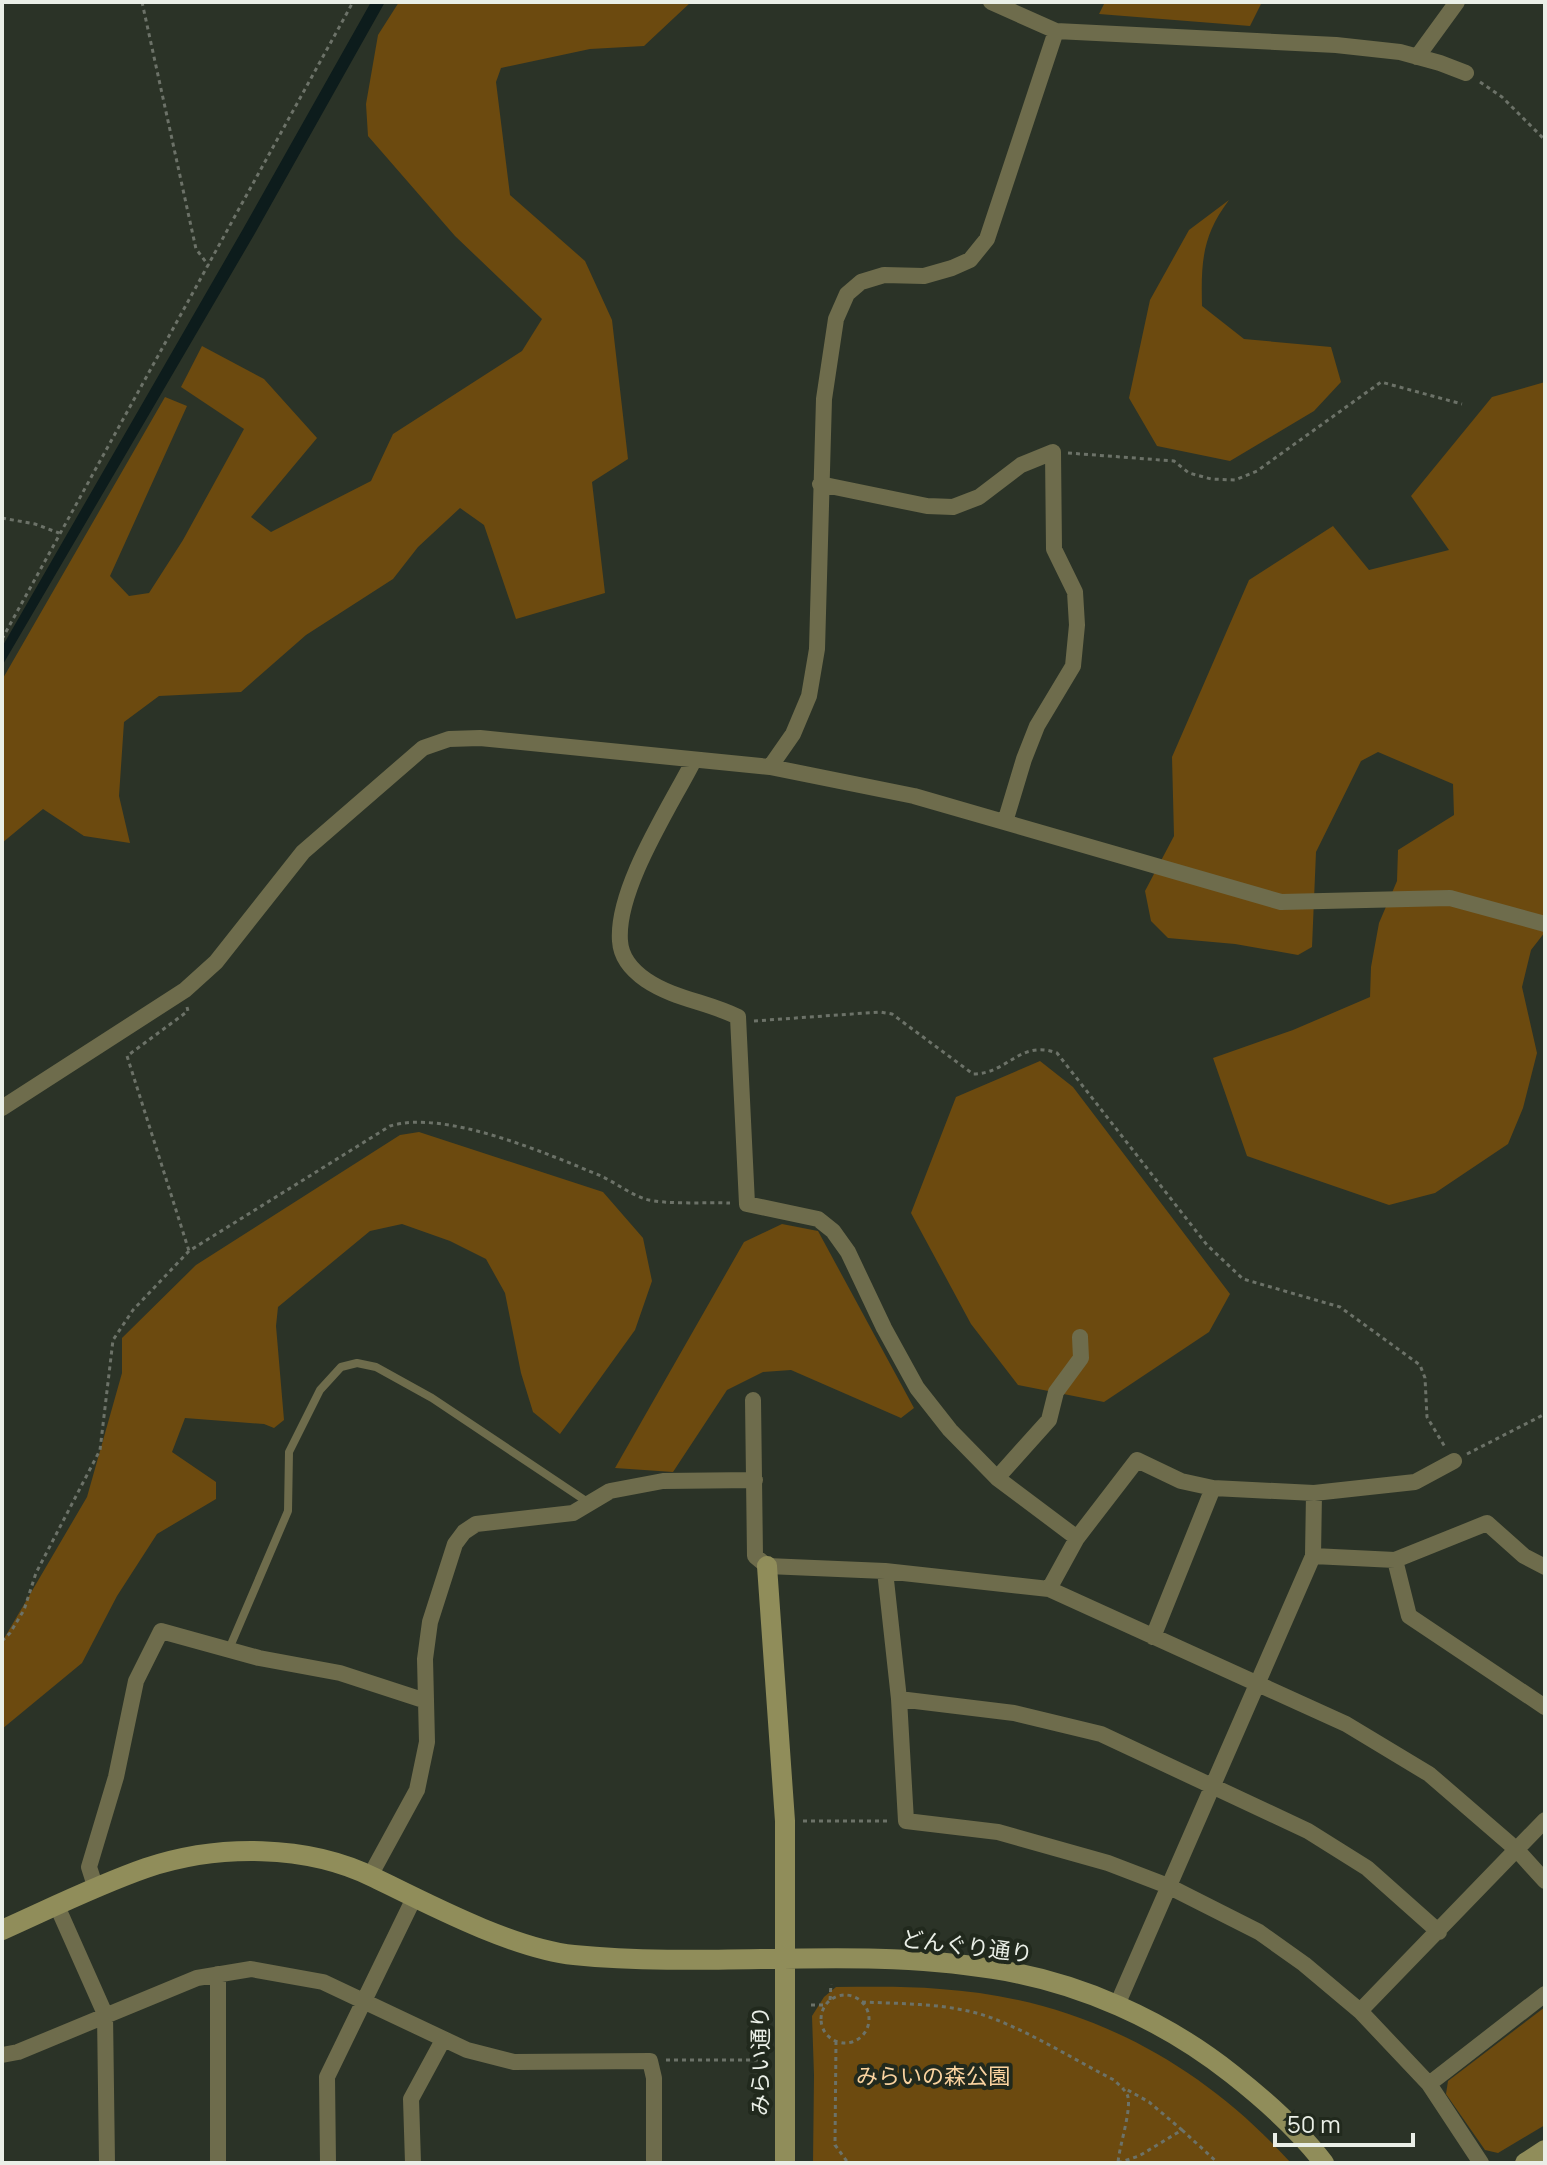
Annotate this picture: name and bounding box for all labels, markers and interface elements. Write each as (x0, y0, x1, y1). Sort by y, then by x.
street label: どんぐり通り (900, 1923, 1034, 1969)
street label: みらい通り (745, 2006, 775, 2116)
park label: みらいの森公園 (856, 2061, 1010, 2091)
scale bar (1275, 2097, 1413, 2147)
text: 50 m (1287, 2107, 1341, 2140)

